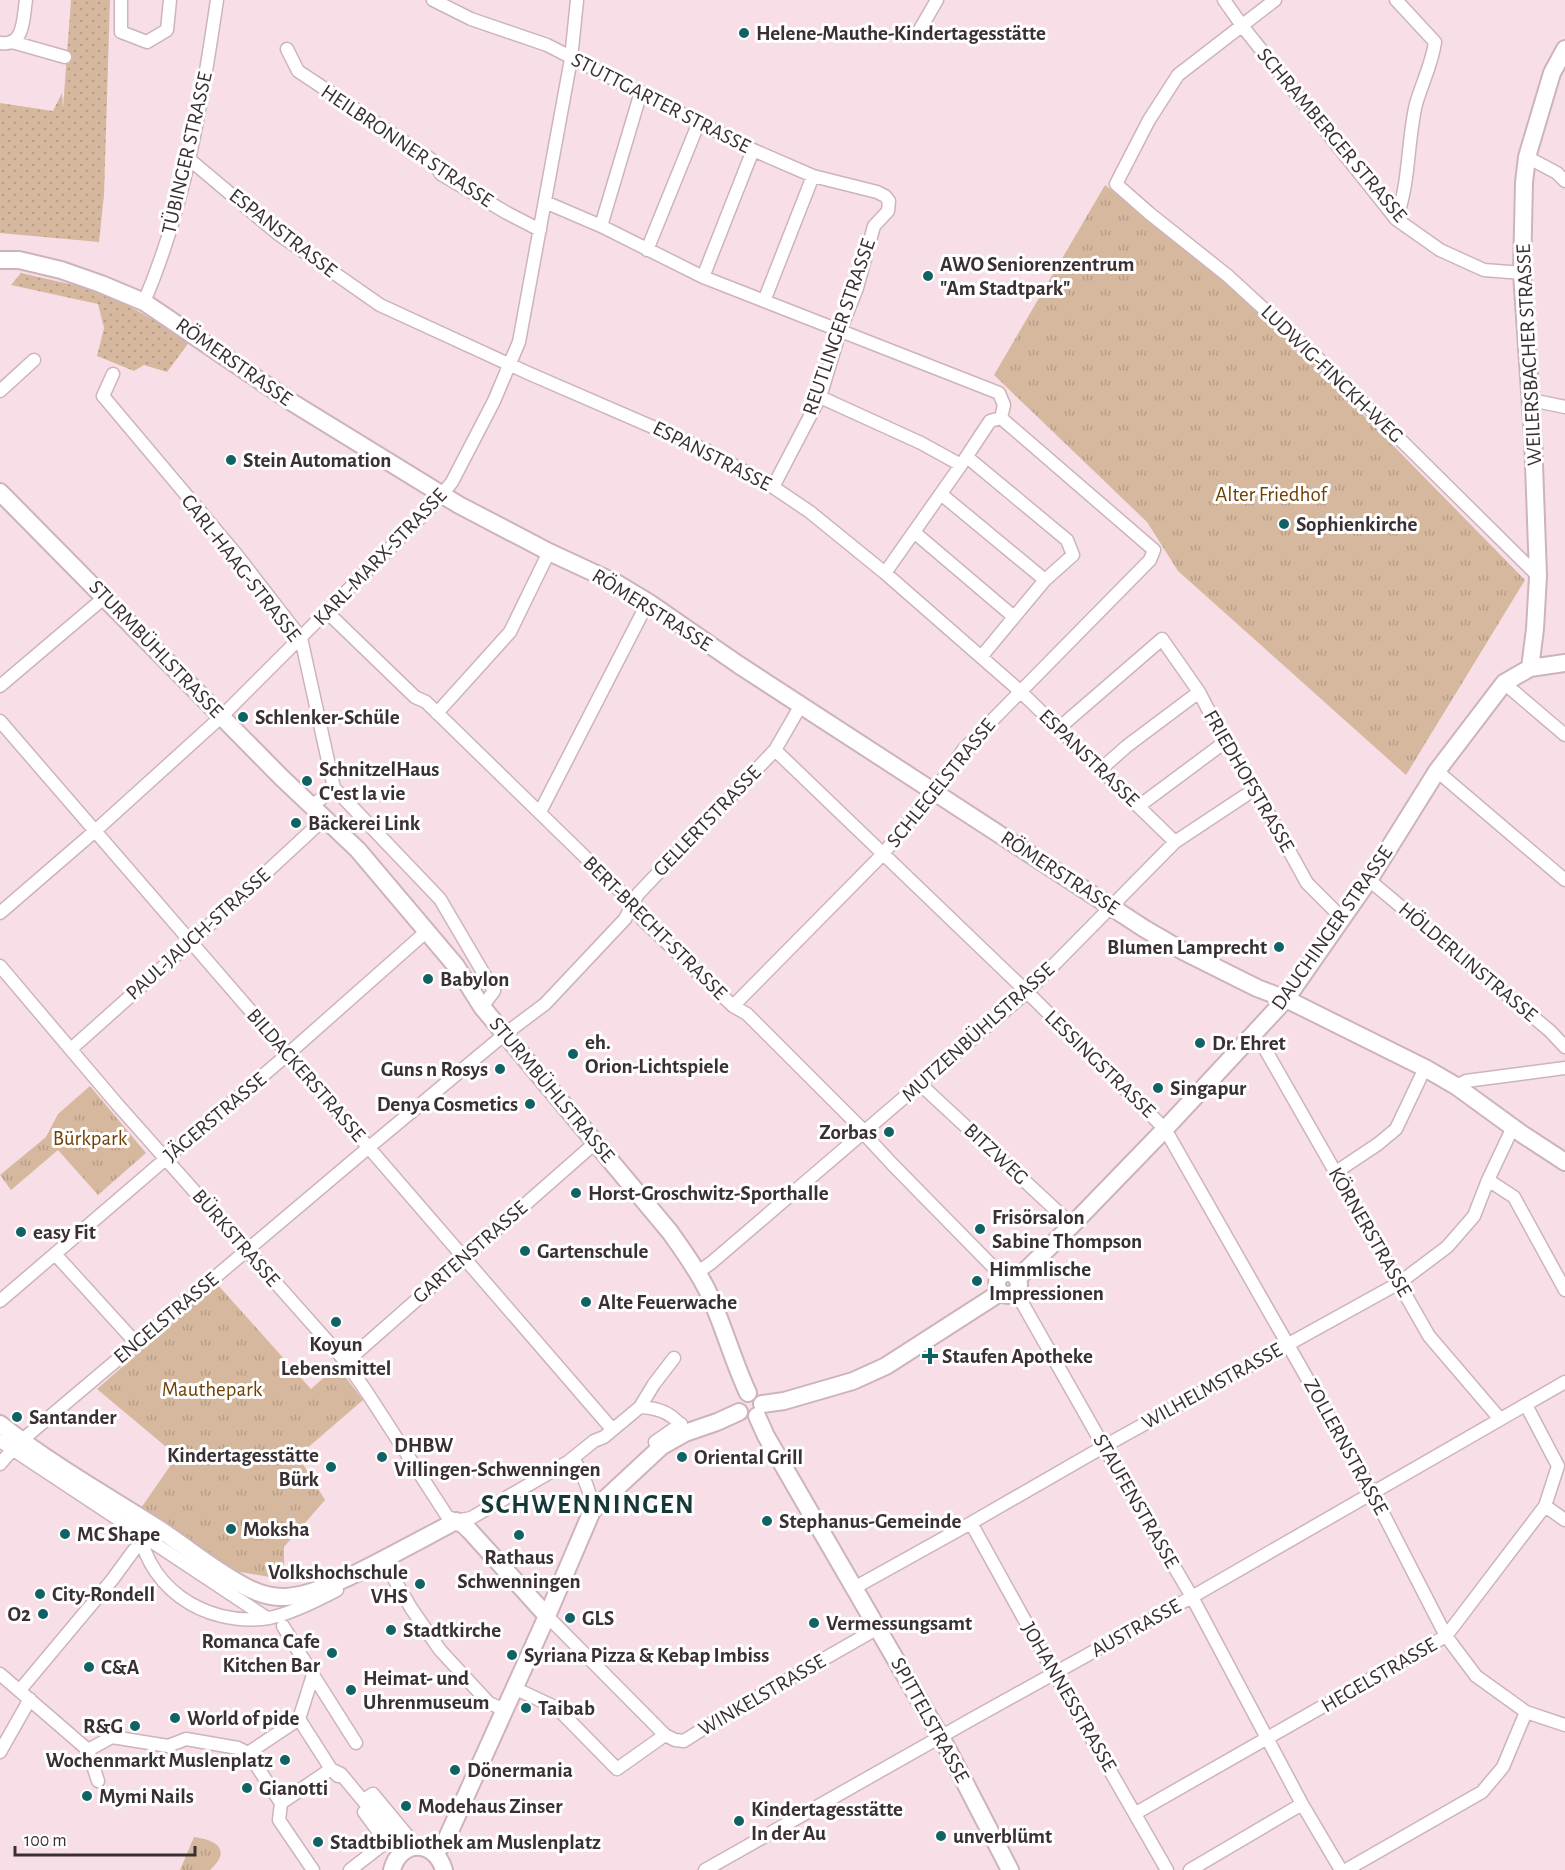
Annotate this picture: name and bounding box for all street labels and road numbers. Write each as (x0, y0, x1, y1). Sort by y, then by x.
street label: SCHRAMBERGER STRASSE (1253, 44, 1411, 226)
street label: STUTTGARTER STRASSE (568, 49, 754, 157)
street label: TÜBINGER STRASSE (157, 70, 216, 236)
street label: HEILBRONNER STRASSE (317, 81, 497, 211)
street label: ESPANSTRASSE (225, 185, 341, 281)
street label: REUTLINGER STRASSE (799, 236, 879, 418)
street label: WEILERSBACHER STRASSE (1513, 244, 1545, 466)
street label: LUDWIG-FINCKH-WEG (1257, 301, 1407, 447)
street label: RÖMERSTRASSE (172, 313, 297, 410)
street label: ESPANSTRASSE (649, 417, 775, 495)
street label: KARL-MARX-STRASSE (309, 484, 451, 630)
street label: CARL-HAAG-STRASSE (177, 491, 305, 645)
street label: RÖMERSTRASSE (588, 564, 716, 655)
street label: STURMBÜHLSTRASSE (85, 575, 228, 722)
street label: ESPANSTRASSE (1035, 705, 1143, 811)
street label: FRIEDHOFSTRASSE (1200, 706, 1298, 856)
street label: SCHLEGELSTRASSE (883, 715, 999, 851)
street label: GELLERTSTRASSE (649, 762, 765, 880)
street label: RÖMERSTRASSE (997, 826, 1124, 919)
street label: DAUCHINGER STRASSE (1268, 842, 1396, 1014)
street label: BERT-BRECHT-STRASSE (579, 852, 731, 1004)
street label: PAUL-JAUCH-STRASSE (122, 864, 274, 1004)
street label: HÖLDERLINSTRASSE (1395, 897, 1542, 1026)
street label: MUTZENBÜHLSTRASSE (897, 958, 1058, 1106)
street label: BILDACKERSTRASSE (243, 1005, 369, 1145)
street label: LESSINGSTRASSE (1041, 1006, 1159, 1122)
street label: STURMBÜHLSTRASSE (485, 1013, 619, 1167)
street label: JÄGERSTRASSE (159, 1068, 270, 1166)
street label: BITZWEG (960, 1119, 1032, 1189)
street label: KÖRNERSTRASSE (1324, 1163, 1416, 1300)
street label: BÜRKSTRASSE (188, 1185, 284, 1291)
street label: GARTENSTRASSE (409, 1197, 531, 1307)
street label: ENGELSTRASSE (110, 1268, 222, 1368)
street label: WILHELMSTRASSE (1138, 1339, 1286, 1433)
street label: ZOLLERNSTRASSE (1300, 1376, 1392, 1518)
street label: STAUFENSTRASSE (1089, 1430, 1183, 1572)
street label: AUSTRASSE (1088, 1595, 1184, 1661)
street label: JOHANNESSTRASSE (1018, 1619, 1120, 1775)
street label: HEGELSTRASSE (1318, 1634, 1440, 1716)
street label: WINKELSTRASSE (695, 1650, 829, 1740)
street label: SPITTELSTRASSE (887, 1654, 973, 1786)

